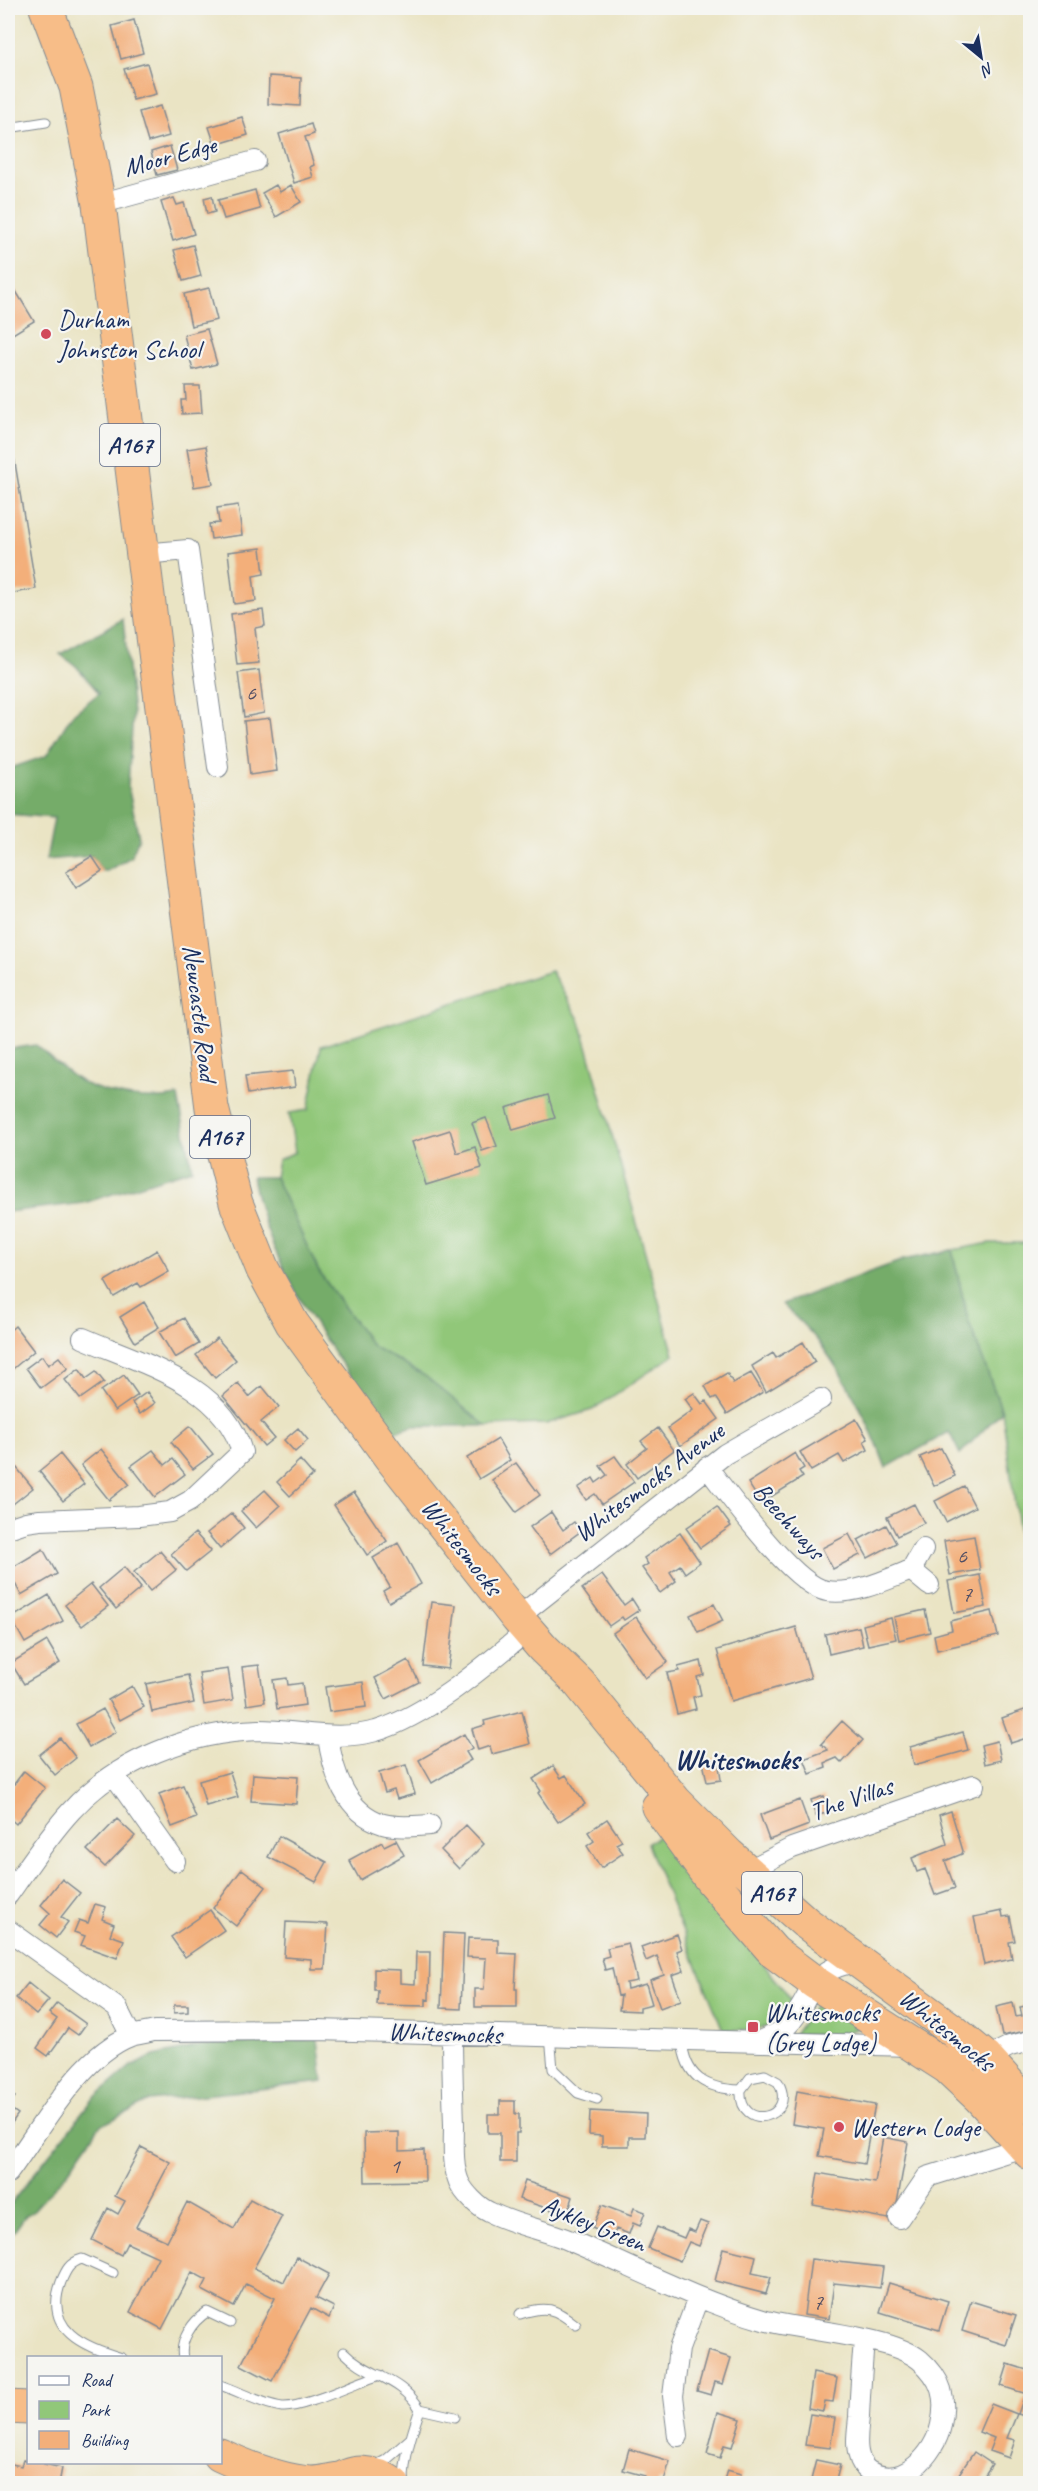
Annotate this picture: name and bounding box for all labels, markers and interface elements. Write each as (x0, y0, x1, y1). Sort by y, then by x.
north arrow (951, 27, 1011, 87)
text: N (976, 58, 997, 82)
street label: Moor Edge (120, 127, 221, 184)
place label: Durham Johnston School (56, 303, 205, 366)
marker: Durham Johnston School (39, 327, 53, 341)
road number: A167 (100, 424, 160, 466)
house number: 6 (246, 679, 257, 707)
street label: Newcastle Road (175, 943, 225, 1087)
road number: A167 (190, 1116, 250, 1158)
street label: Whitesmocks Avenue (567, 1414, 732, 1549)
street label: Beechways (746, 1475, 834, 1568)
street label: Whitesmocks (414, 1492, 511, 1604)
house number: 6 (957, 1542, 968, 1570)
house number: 7 (962, 1580, 973, 1608)
district label: Whitesmocks (675, 1742, 802, 1777)
street label: The Villas (805, 1769, 899, 1828)
road number: A167 (742, 1872, 802, 1914)
street label: Whitesmocks (892, 1981, 1003, 2080)
place label: Whitesmocks (Grey Lodge) (765, 1996, 881, 2059)
street label: Whitesmocks (388, 2015, 504, 2052)
marker: Whitesmocks (Grey Lodge) (746, 2020, 760, 2034)
place label: Western Lodge (851, 2111, 982, 2144)
marker: Western Lodge (832, 2120, 846, 2134)
house number: 1 (390, 2152, 401, 2180)
street label: Aykley Green (537, 2188, 652, 2260)
house number: 7 (813, 2288, 824, 2316)
legend (27, 2356, 222, 2464)
text: Road (81, 2369, 114, 2391)
text: Park (81, 2399, 111, 2421)
text: Building (81, 2429, 130, 2451)

